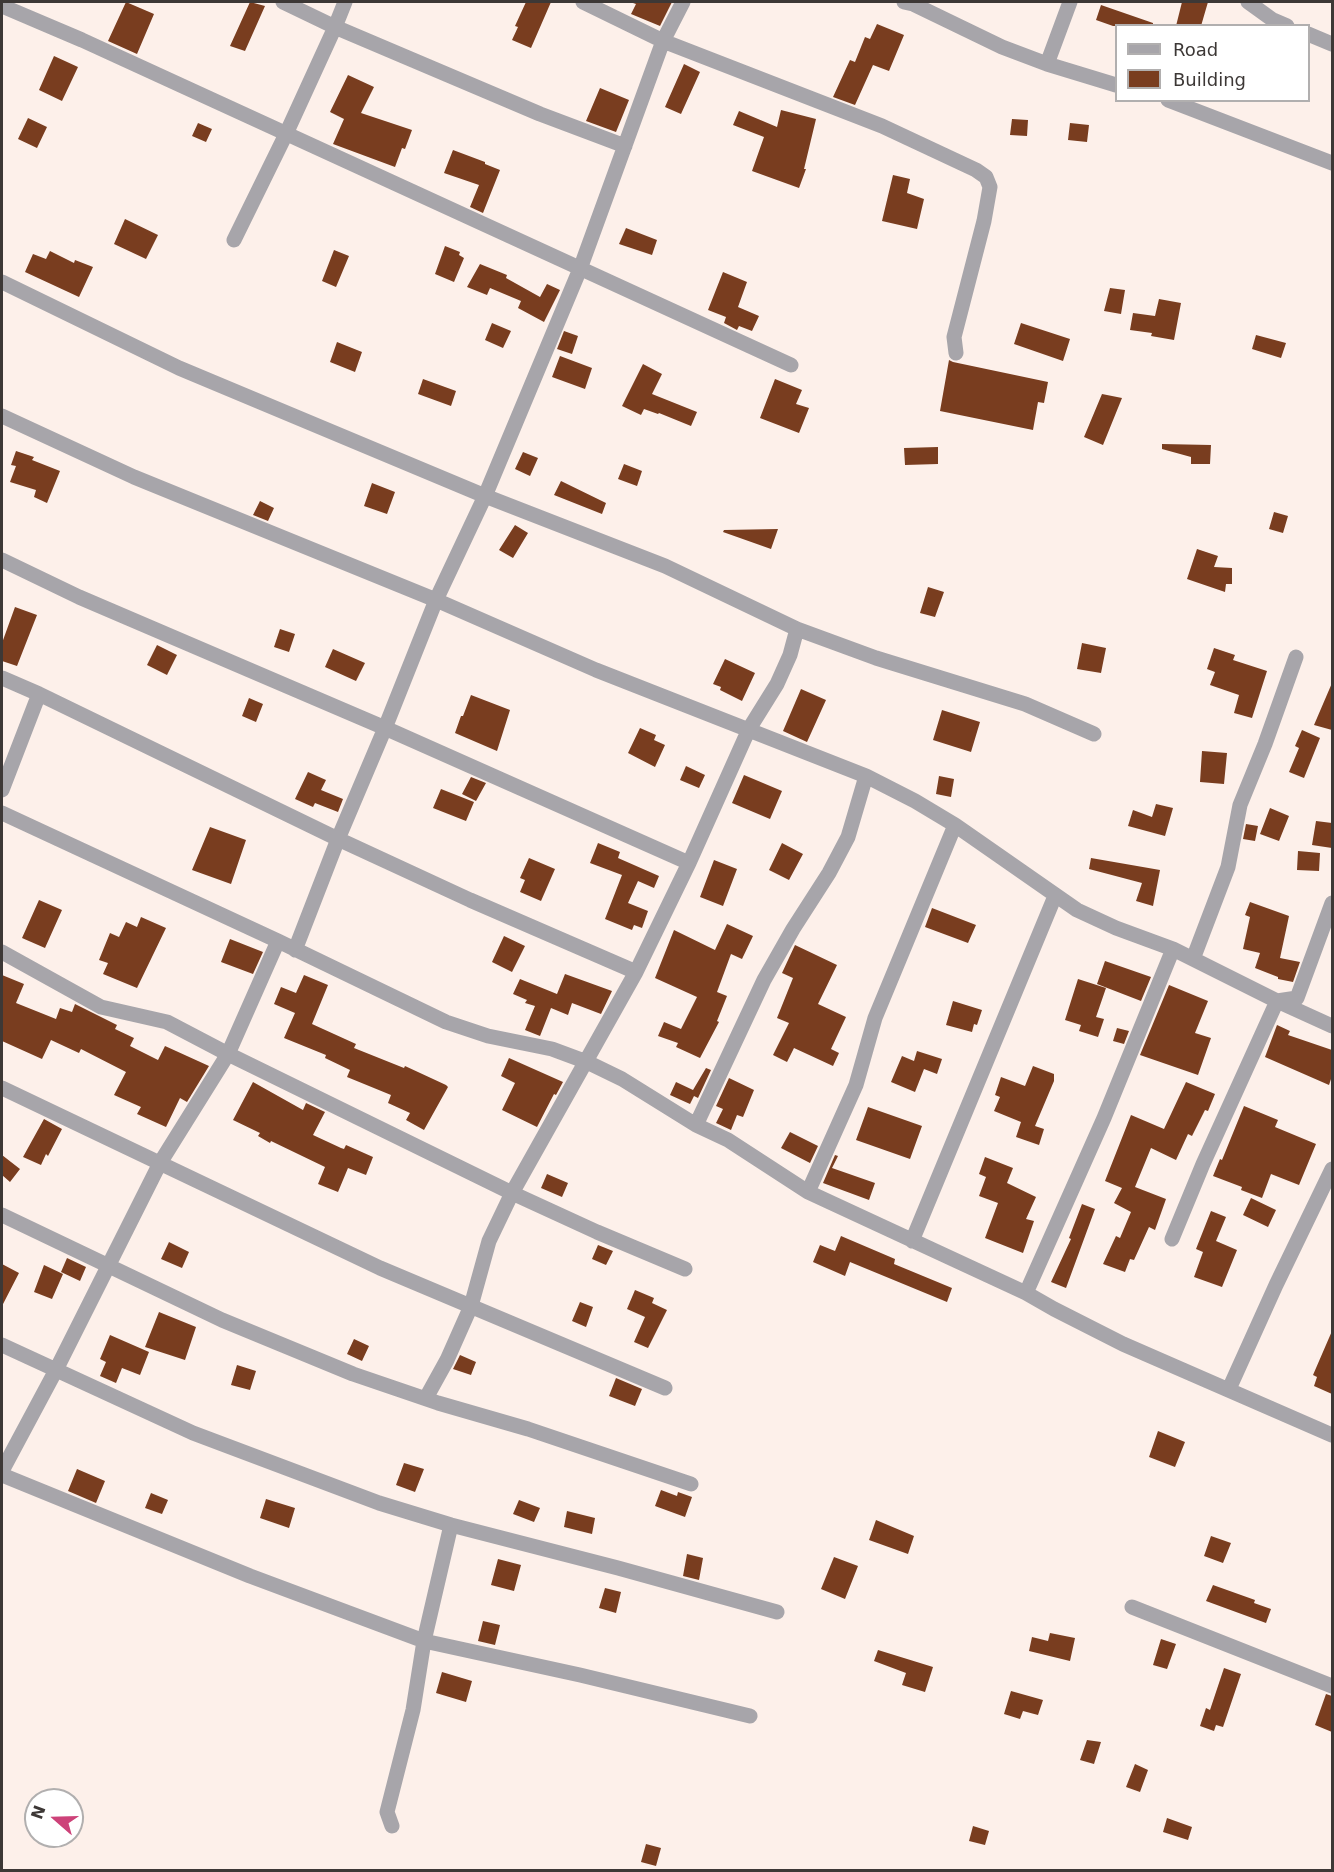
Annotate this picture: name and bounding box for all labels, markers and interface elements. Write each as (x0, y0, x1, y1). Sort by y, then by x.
legend (1115, 24, 1310, 102)
text: Road (1173, 39, 1218, 60)
text: Building (1173, 69, 1246, 90)
north arrow (24, 1788, 84, 1848)
text: N (27, 1803, 50, 1822)

